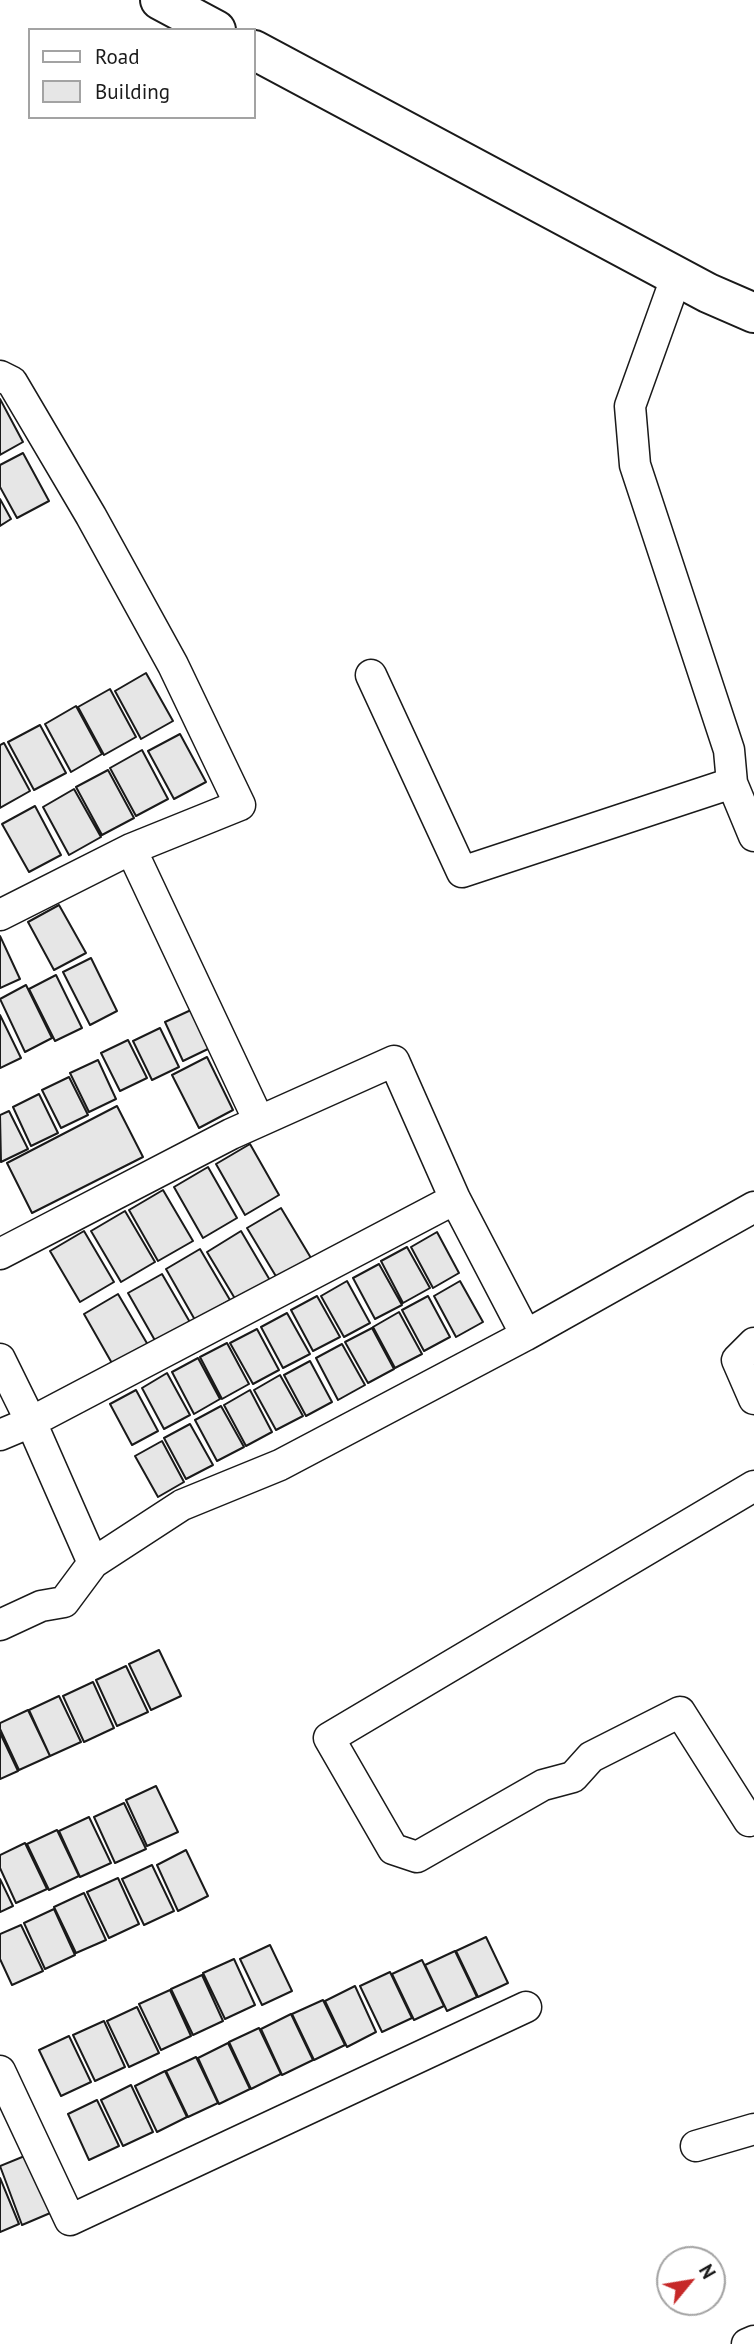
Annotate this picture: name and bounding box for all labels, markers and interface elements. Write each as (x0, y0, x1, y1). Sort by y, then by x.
legend (28, 28, 256, 119)
text: Road (95, 43, 139, 70)
text: Building (95, 78, 170, 105)
north arrow (656, 2246, 726, 2316)
text: N (694, 2260, 721, 2283)

